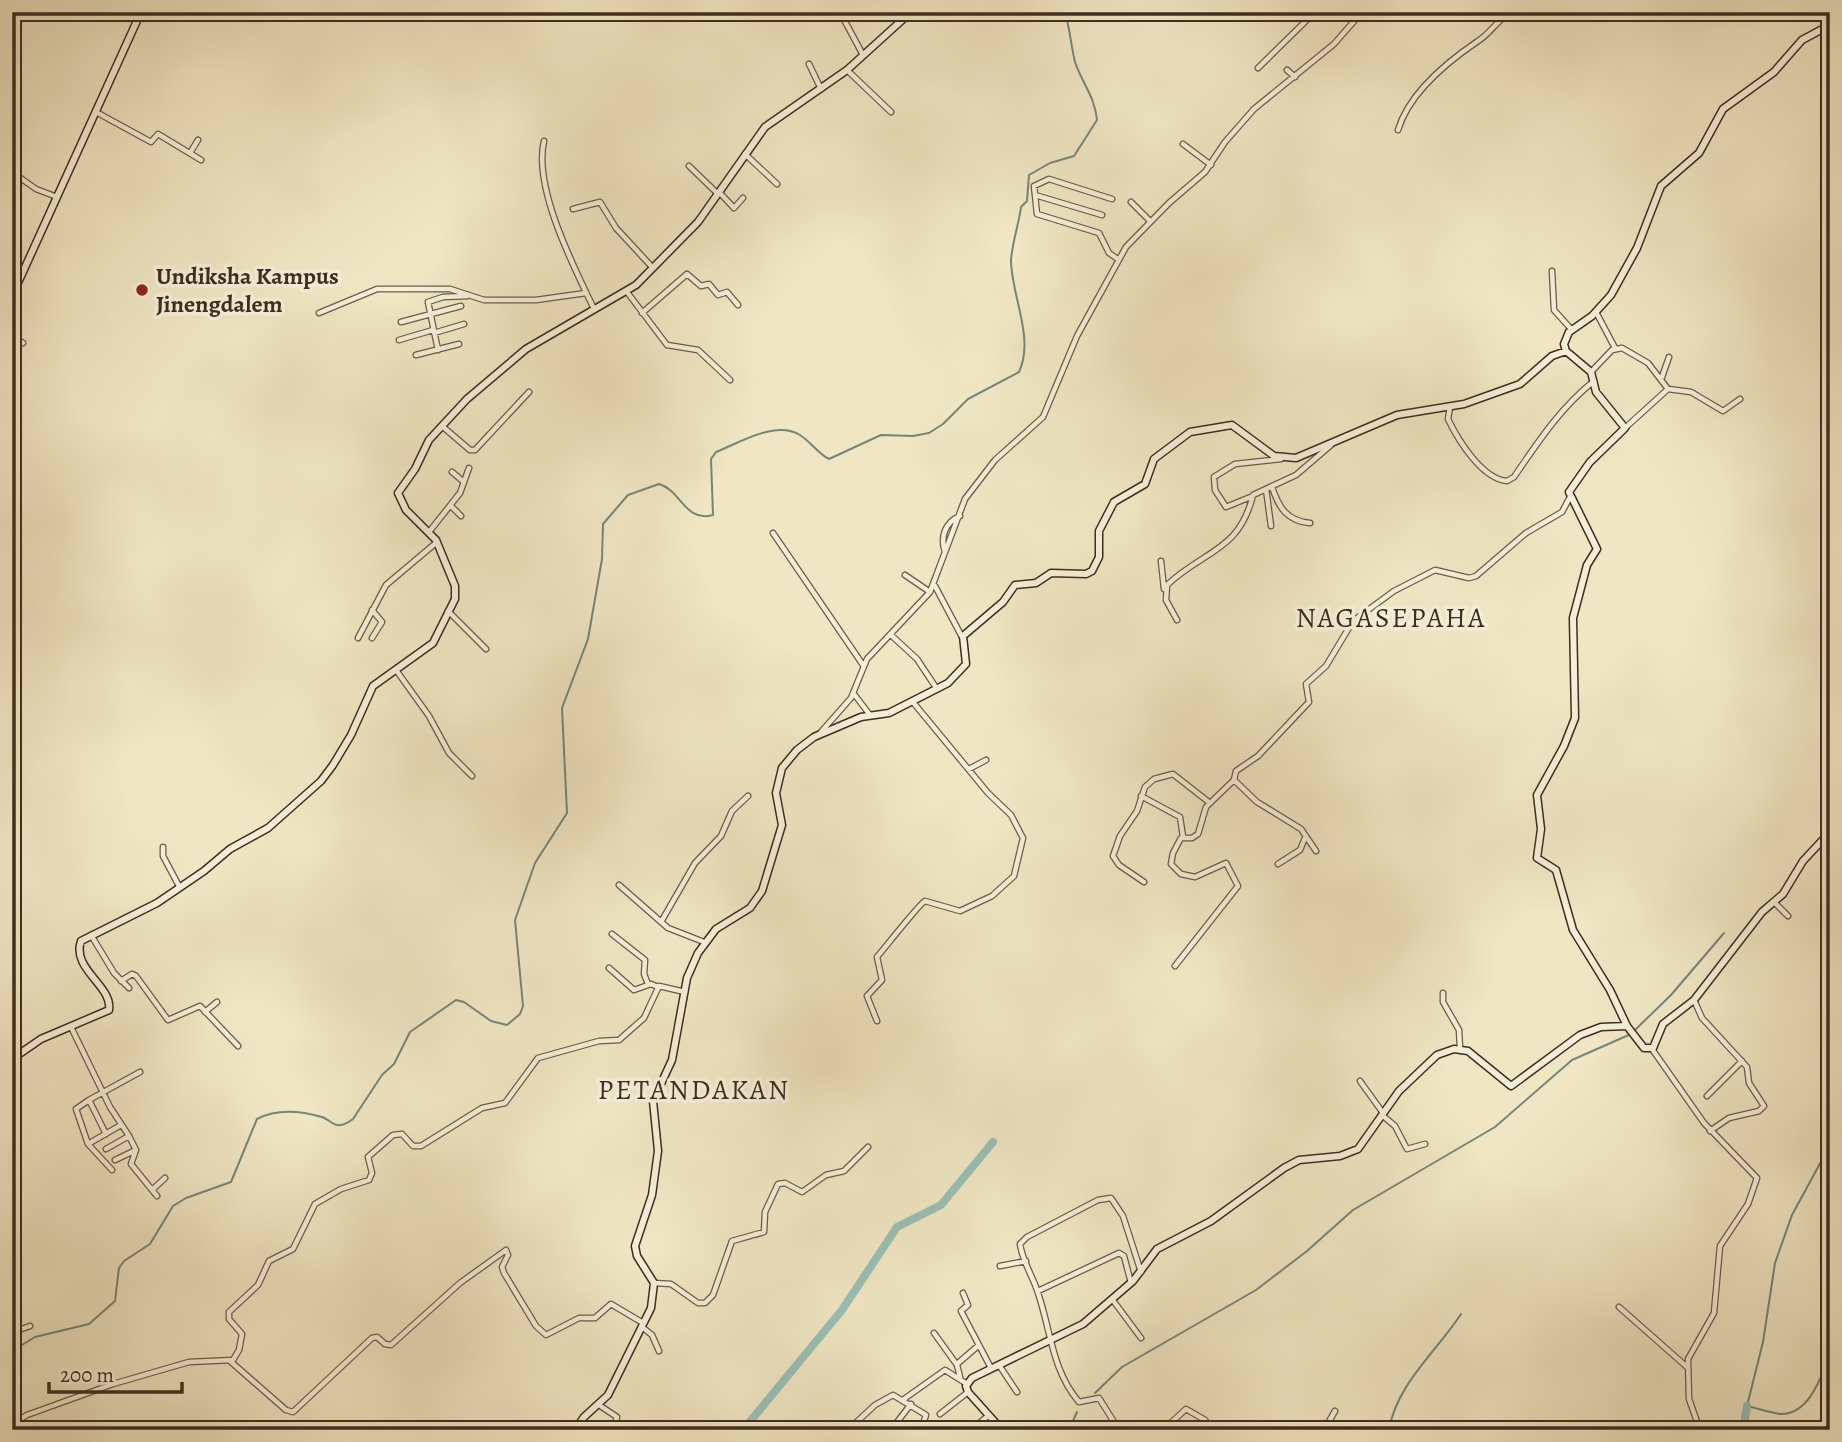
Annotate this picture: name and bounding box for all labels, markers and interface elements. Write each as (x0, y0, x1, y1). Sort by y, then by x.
place label: Undiksha Kampus Jinengdalem (156, 260, 339, 320)
marker: Undiksha Kampus Jinengdalem (134, 282, 150, 298)
district label: NAGASEPAHA (1296, 599, 1486, 637)
district label: PETANDAKAN (598, 1071, 790, 1109)
scale bar (49, 1351, 182, 1395)
text: 200 m (60, 1361, 114, 1389)

